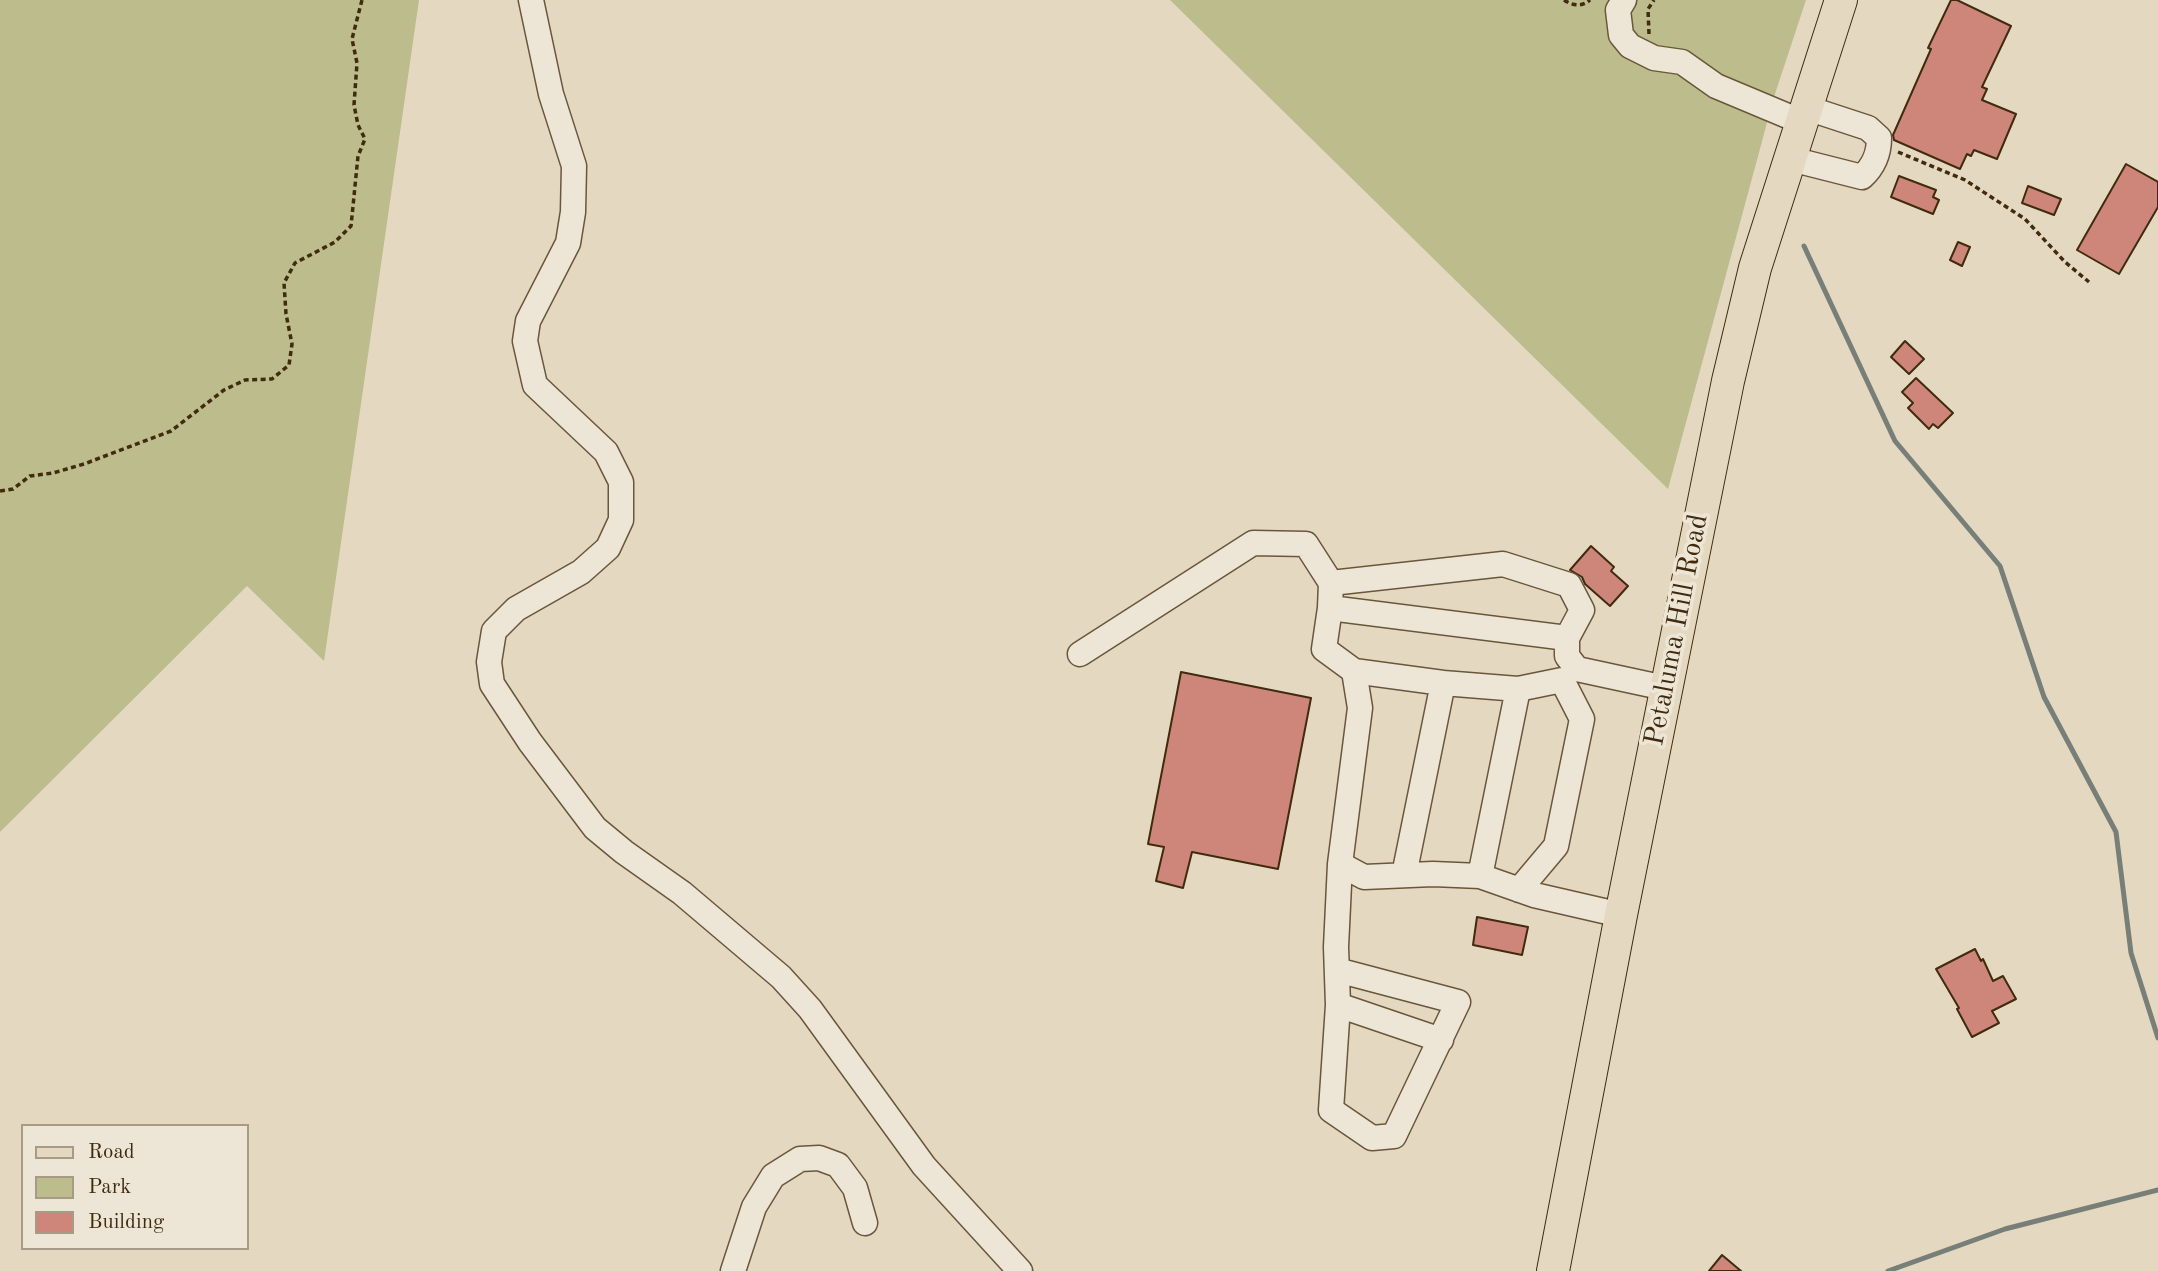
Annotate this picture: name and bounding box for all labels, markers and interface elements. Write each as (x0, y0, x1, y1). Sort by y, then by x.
street label: Petaluma Hill Road (1638, 511, 1716, 749)
legend (21, 1124, 248, 1250)
text: Road (88, 1142, 135, 1163)
text: Park (88, 1177, 131, 1198)
text: Building (88, 1212, 164, 1233)

